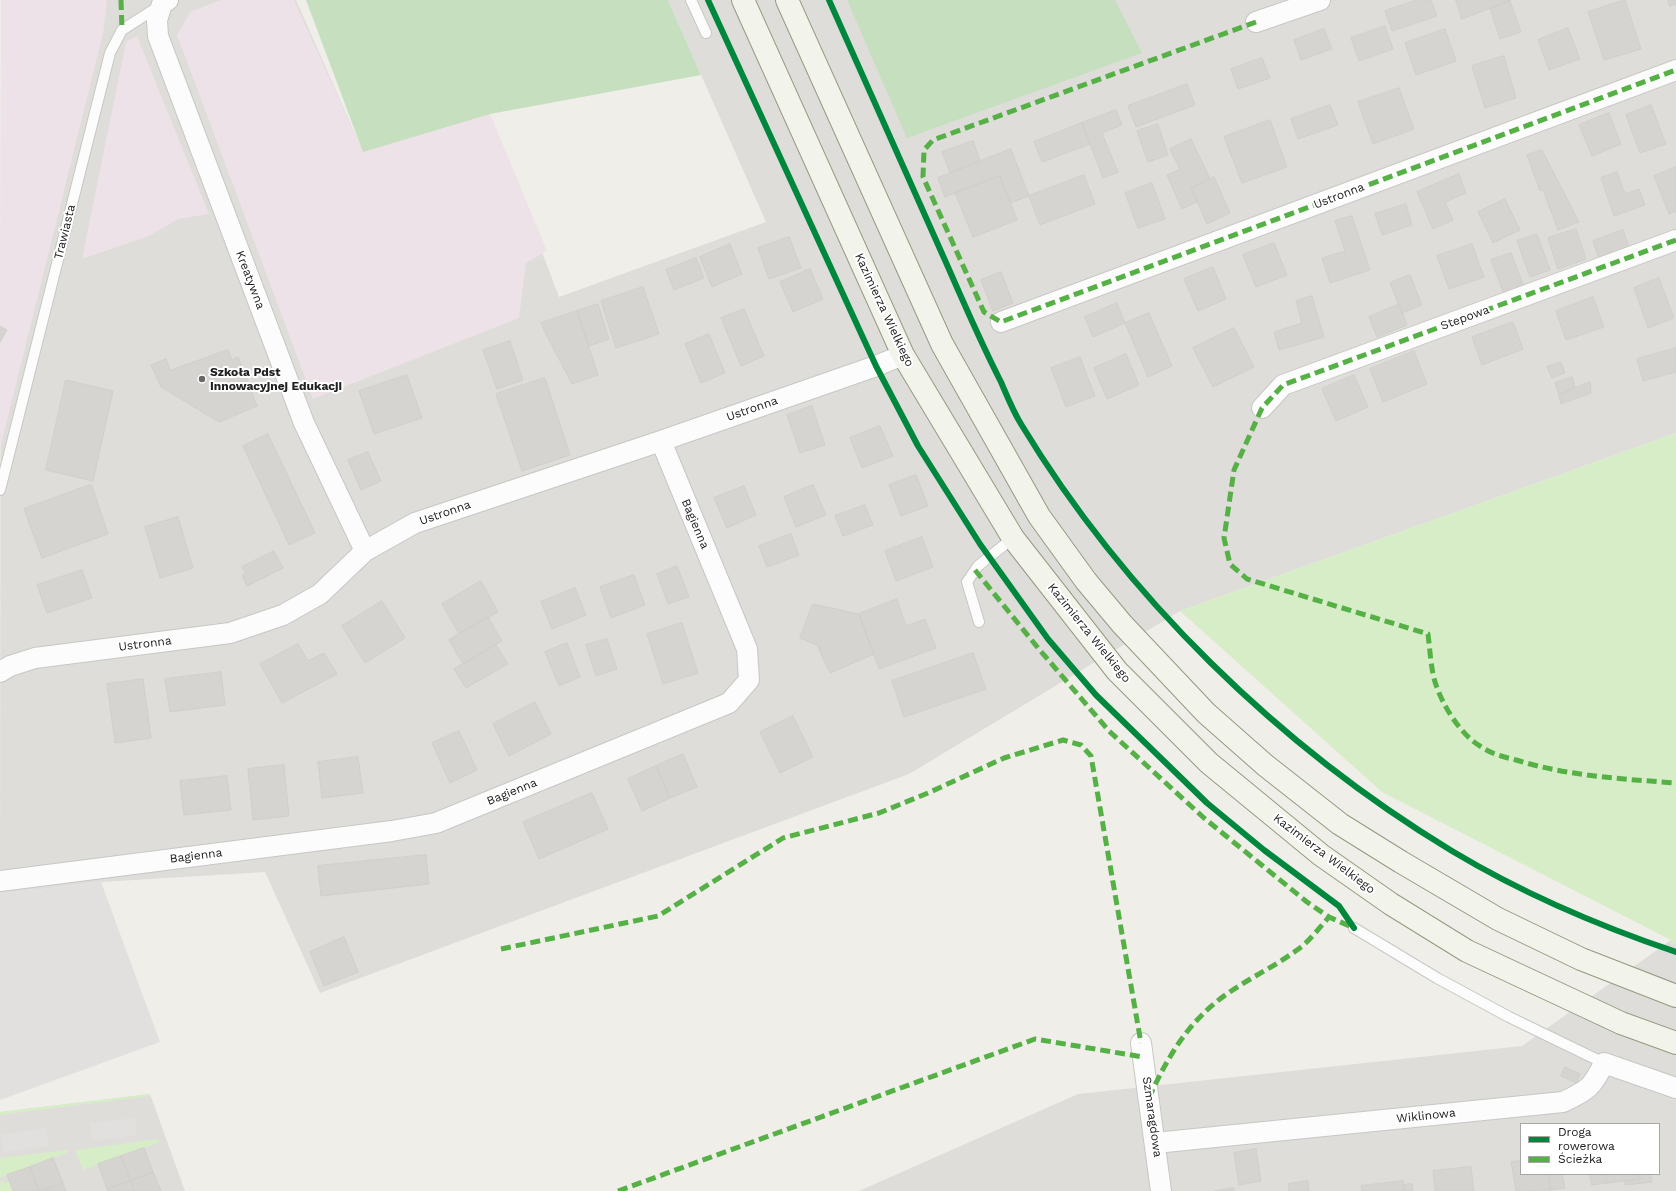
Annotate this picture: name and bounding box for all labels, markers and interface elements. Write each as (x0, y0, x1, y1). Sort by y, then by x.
street label: Ustronna (1312, 180, 1366, 212)
street label: Trawiasta (51, 203, 79, 261)
street label: Kreatywna (232, 249, 268, 311)
street label: Kazimierza Wielkiego (851, 251, 917, 369)
street label: Stepowa (1439, 303, 1491, 333)
place label: Szkoła Pdst Innowacyjnej Edukacji (210, 365, 342, 393)
marker: Szkoła Pdst Innowacyjnej Edukacji (197, 374, 207, 384)
street label: Ustronna (724, 394, 780, 424)
street label: Bagienna (678, 497, 712, 551)
street label: Ustronna (417, 498, 473, 528)
street label: Kazimierza Wielkiego (1044, 580, 1134, 686)
street label: Ustronna (118, 634, 172, 654)
street label: Bagienna (485, 775, 539, 809)
street label: Kazimierza Wielkiego (1270, 811, 1378, 897)
street label: Bagienna (169, 846, 223, 866)
street label: Szmaragdowa (1139, 1076, 1165, 1158)
street label: Wiklinowa (1396, 1106, 1456, 1126)
legend (1520, 1123, 1660, 1175)
text: Droga rowerowa (1558, 1125, 1615, 1153)
text: Ścieżka (1558, 1152, 1602, 1166)

